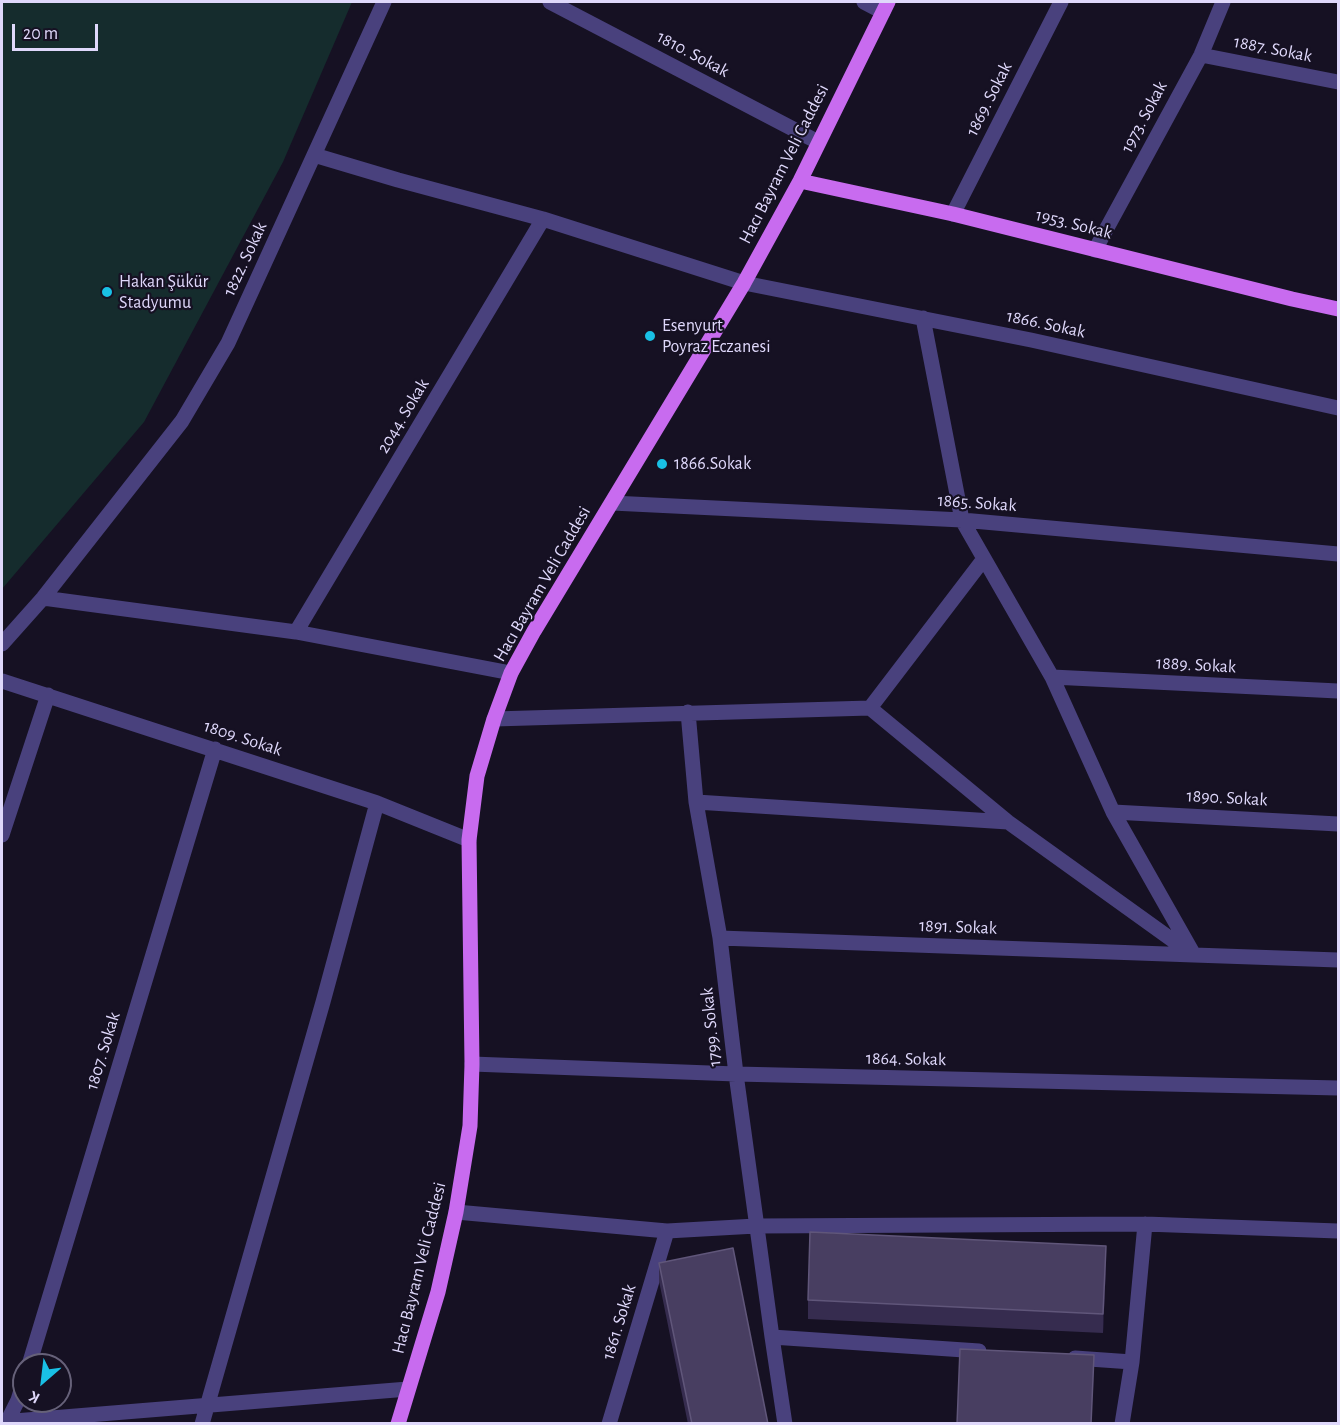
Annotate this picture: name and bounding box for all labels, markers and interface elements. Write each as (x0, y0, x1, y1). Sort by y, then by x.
scale bar (15, 12, 100, 50)
text: 20 m (23, 25, 58, 43)
street label: 1810. Sokak (653, 26, 733, 82)
street label: 1887. Sokak (1232, 31, 1314, 67)
street label: 1869. Sokak (961, 58, 1017, 140)
street label: 1973. Sokak (1116, 77, 1172, 157)
street label: Hacı Bayram Veli Caddesi (734, 81, 834, 247)
street label: 1953. Sokak (1034, 204, 1114, 244)
street label: 1822. Sokak (218, 218, 272, 300)
place label: Hakan Şükür Stadyumu (119, 271, 208, 314)
marker: Hakan Şükür Stadyumu (100, 285, 114, 299)
street label: 1866. Sokak (1005, 305, 1087, 343)
place label: Esenyurt Poyraz Eczanesi (662, 315, 771, 358)
marker: Esenyurt Poyraz Eczanesi (643, 329, 657, 343)
street label: 2044. Sokak (372, 375, 434, 457)
place label: 1866.Sokak (674, 453, 751, 475)
marker: 1866.Sokak (655, 457, 669, 471)
street label: 1865. Sokak (937, 489, 1017, 517)
street label: Hacı Bayram Veli Caddesi (489, 502, 595, 666)
street label: 1889. Sokak (1155, 652, 1237, 678)
street label: 1809. Sokak (201, 715, 285, 761)
street label: 1890. Sokak (1186, 785, 1268, 811)
street label: 1891. Sokak (919, 915, 997, 939)
street label: 1799. Sokak (696, 987, 726, 1067)
street label: 1807. Sokak (81, 1010, 125, 1092)
street label: 1864. Sokak (866, 1048, 946, 1070)
street label: Hacı Bayram Veli Caddesi (387, 1180, 451, 1356)
street label: 1861. Sokak (597, 1282, 641, 1362)
north arrow (12, 1353, 72, 1413)
text: K (27, 1388, 42, 1406)

